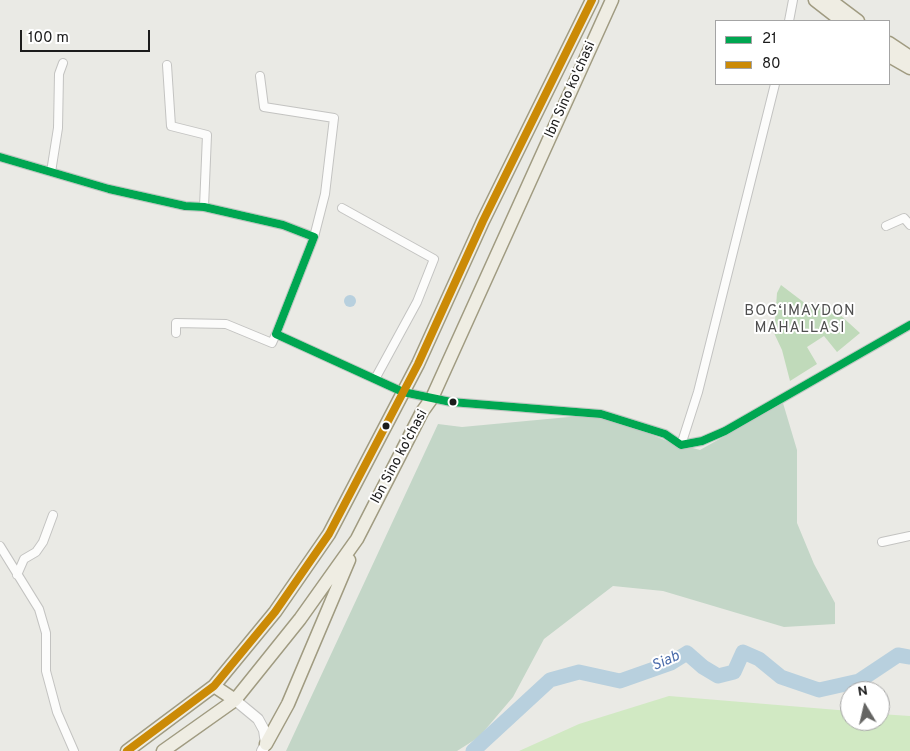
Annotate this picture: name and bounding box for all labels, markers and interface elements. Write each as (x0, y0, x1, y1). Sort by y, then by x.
scale bar (22, 20, 152, 52)
legend (715, 20, 890, 85)
text: 100 m (28, 29, 69, 48)
text: 21 (762, 30, 777, 49)
street label: Ibn Sino ko'chasi (542, 39, 600, 141)
text: 80 (762, 55, 781, 74)
district label: BOG‘IMAYDON MAHALLASI (743, 303, 857, 338)
unlabelled marker (448, 397, 458, 407)
street label: Ibn Sino ko'chasi (368, 407, 432, 507)
unlabelled marker (381, 421, 391, 431)
water label: Siab (649, 648, 683, 676)
north arrow (840, 681, 890, 731)
text: N (856, 682, 869, 701)

